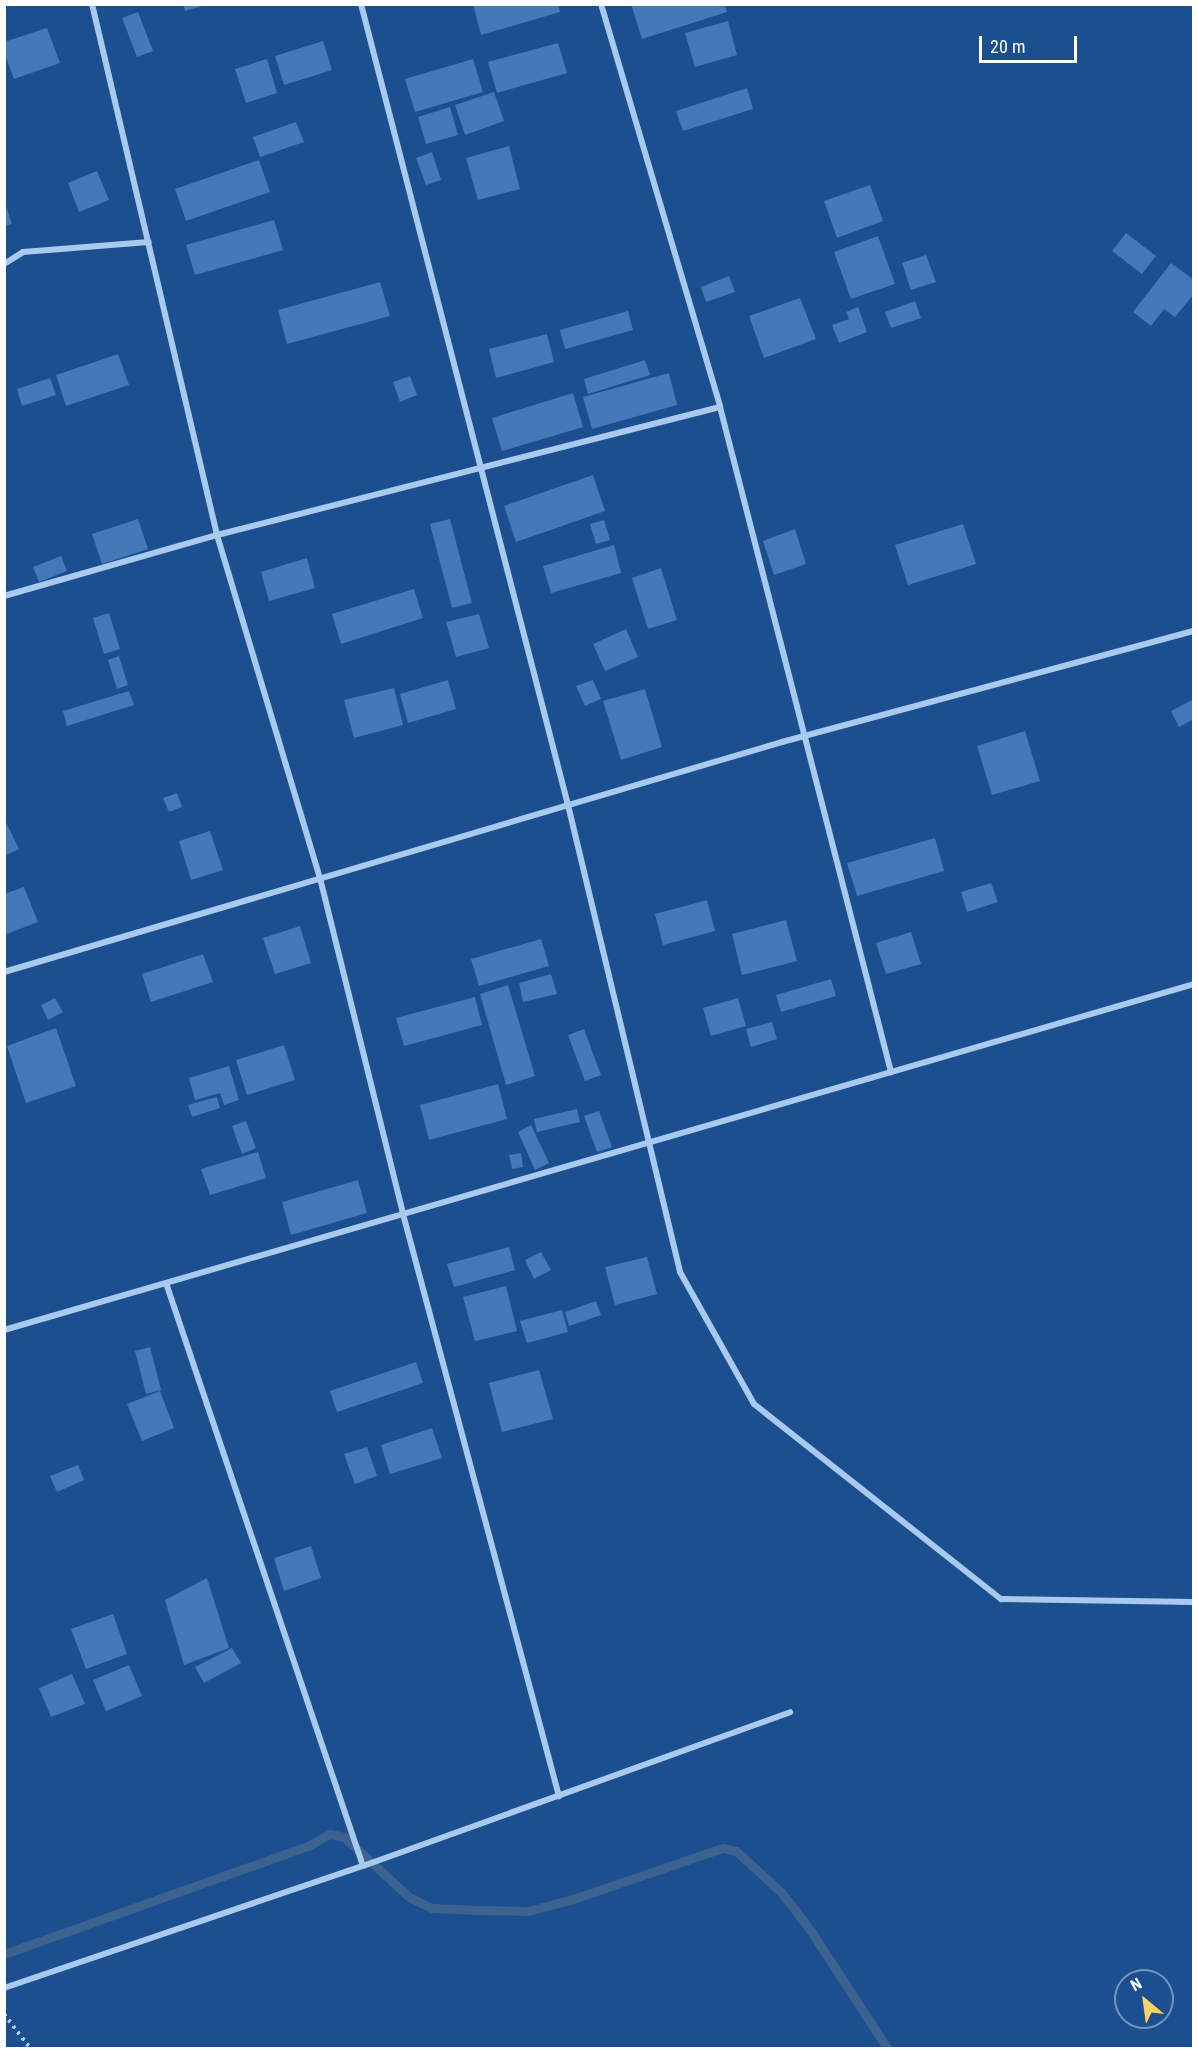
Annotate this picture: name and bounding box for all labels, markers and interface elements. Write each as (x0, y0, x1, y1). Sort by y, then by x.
scale bar (982, 24, 1080, 62)
text: 20 m (990, 36, 1025, 57)
north arrow (1114, 1969, 1174, 2029)
text: N (1127, 1974, 1145, 1995)

